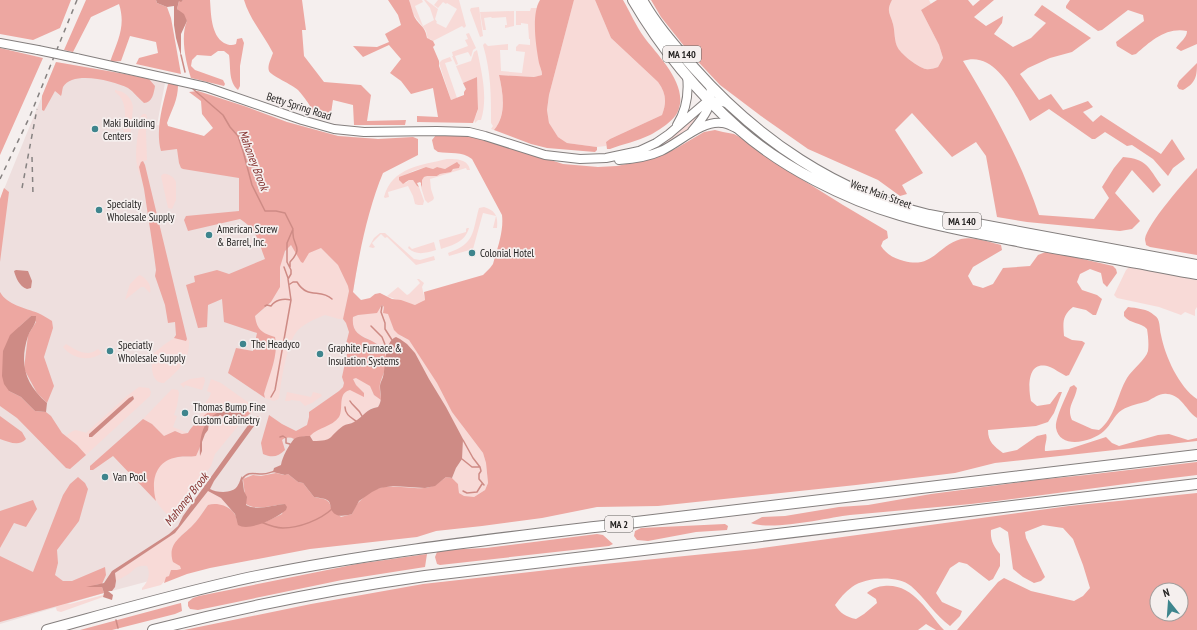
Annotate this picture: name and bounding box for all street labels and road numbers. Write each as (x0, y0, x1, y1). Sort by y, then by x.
road number: MA 140 (663, 46, 701, 62)
street label: Betty Spring Road (265, 89, 333, 123)
street label: West Main Street (848, 176, 914, 212)
road number: MA 140 (943, 213, 981, 229)
road number: MA 2 (605, 516, 633, 532)

